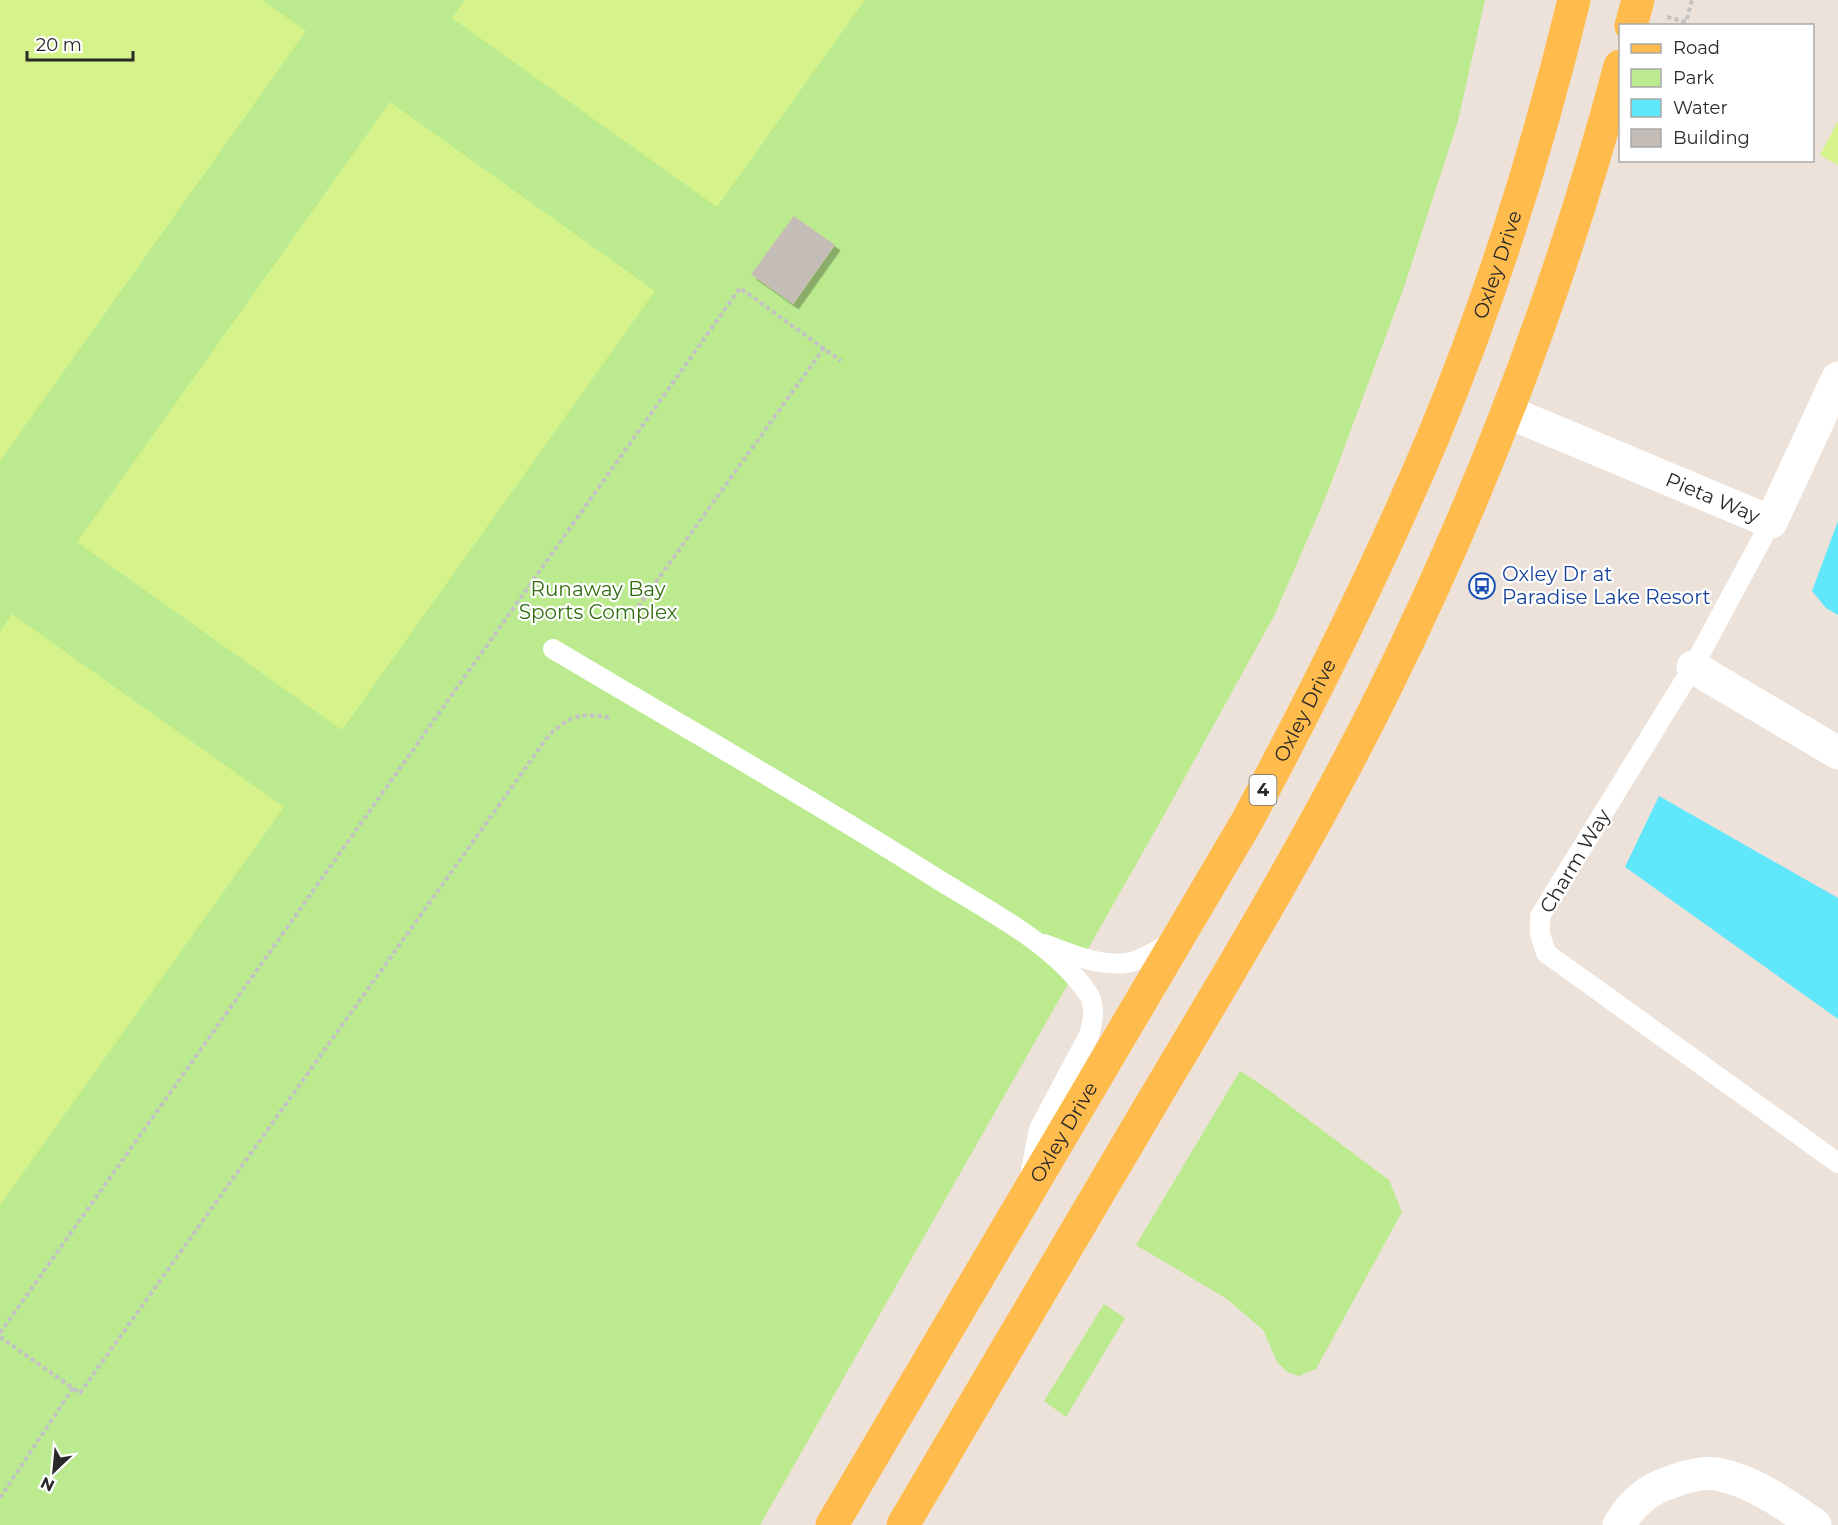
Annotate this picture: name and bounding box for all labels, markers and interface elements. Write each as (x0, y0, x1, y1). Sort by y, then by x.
scale bar (27, 24, 134, 62)
legend (1619, 24, 1814, 162)
text: 20 m (36, 34, 82, 56)
text: Road (1673, 37, 1720, 59)
text: Park (1673, 67, 1714, 89)
text: Water (1673, 97, 1728, 119)
text: Building (1673, 127, 1750, 149)
street label: Oxley Drive (1468, 207, 1527, 322)
street label: Pieta Way (1662, 467, 1764, 528)
place label: Oxley Dr at Paradise Lake Resort (1502, 562, 1711, 609)
bus stop icon: Oxley Dr at Paradise Lake Resort (1467, 571, 1497, 601)
park label: Runaway Bay Sports Complex (519, 577, 678, 624)
street label: Oxley Drive (1268, 655, 1341, 766)
road number: 4 (1250, 775, 1276, 805)
street label: Charm Way (1535, 804, 1616, 917)
street label: Oxley Drive (1025, 1077, 1103, 1187)
north arrow (24, 1441, 84, 1501)
text: N (38, 1473, 58, 1495)

